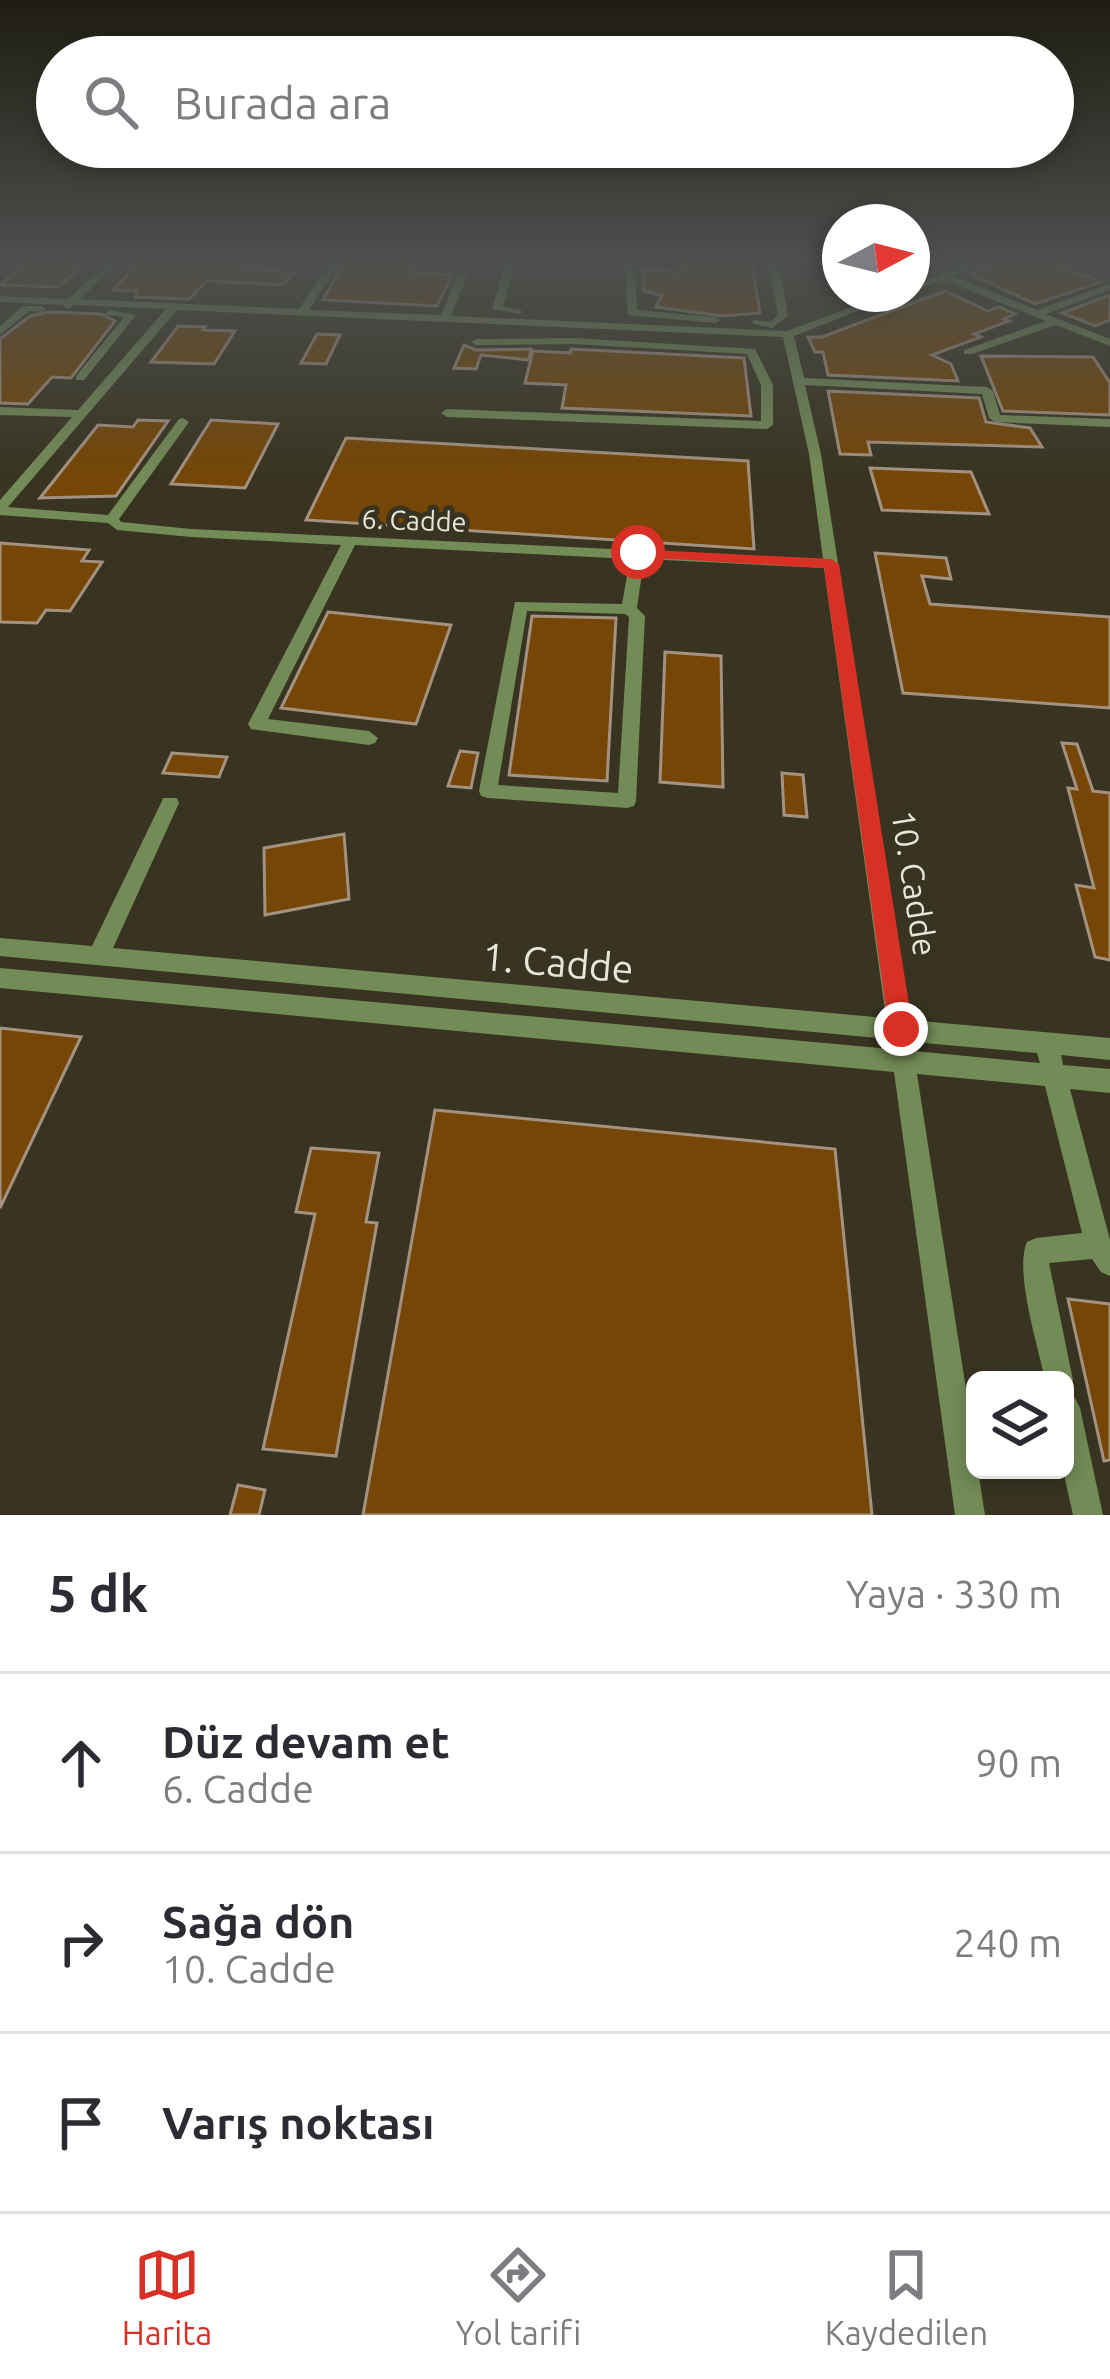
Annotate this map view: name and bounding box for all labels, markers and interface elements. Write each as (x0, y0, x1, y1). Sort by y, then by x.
search box (36, 36, 1074, 168)
icon: search (78, 69, 144, 135)
text: Burada ara (174, 77, 391, 128)
north arrow (822, 204, 930, 312)
street label: 6. Cadde (361, 503, 467, 537)
route start (611, 525, 665, 579)
street label: 10. Cadde (885, 808, 945, 958)
street label: 1. Cadde (481, 934, 635, 990)
route end (874, 1002, 928, 1056)
map controls (966, 1371, 1074, 1479)
button: layers (966, 1371, 1074, 1479)
text: 5 dk (48, 1564, 148, 1622)
text: Yaya · 330 m (846, 1572, 1062, 1615)
text: Düz devam et (162, 1716, 450, 1767)
icon: ahead (48, 1730, 114, 1796)
text: 90 m (975, 1741, 1062, 1784)
text: 6. Cadde (162, 1767, 314, 1810)
text: Sağa dön (162, 1896, 354, 1947)
icon: right (48, 1910, 114, 1976)
text: 240 m (953, 1921, 1062, 1964)
text: 10. Cadde (162, 1947, 336, 1990)
icon: arrive (48, 2090, 114, 2156)
text: Varış noktası (162, 2097, 435, 2148)
tab: Harita (122, 2242, 212, 2351)
tab: Yol tarifi (456, 2242, 581, 2351)
tab: Kaydedilen (825, 2242, 988, 2351)

